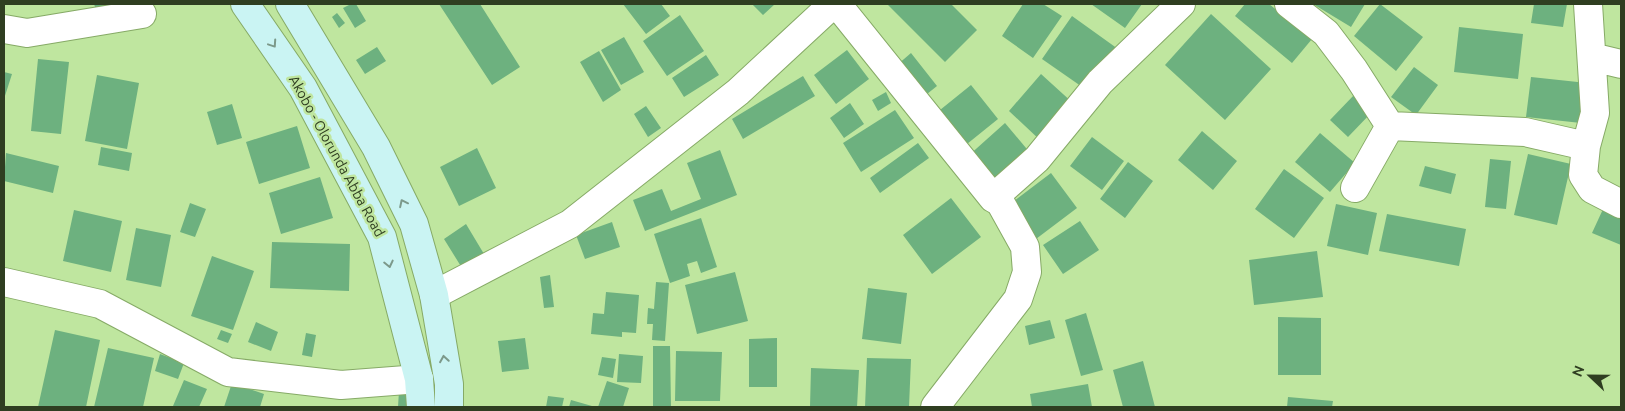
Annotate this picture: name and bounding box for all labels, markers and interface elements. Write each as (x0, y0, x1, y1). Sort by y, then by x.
one-way arrow (267, 38, 276, 48)
street label: Akobo - Olorunda Abba Road (286, 73, 388, 239)
one-way arrow (399, 199, 409, 208)
one-way arrow (383, 259, 394, 268)
north arrow (1565, 351, 1615, 401)
one-way arrow (440, 354, 450, 363)
text: N (1569, 363, 1587, 379)

